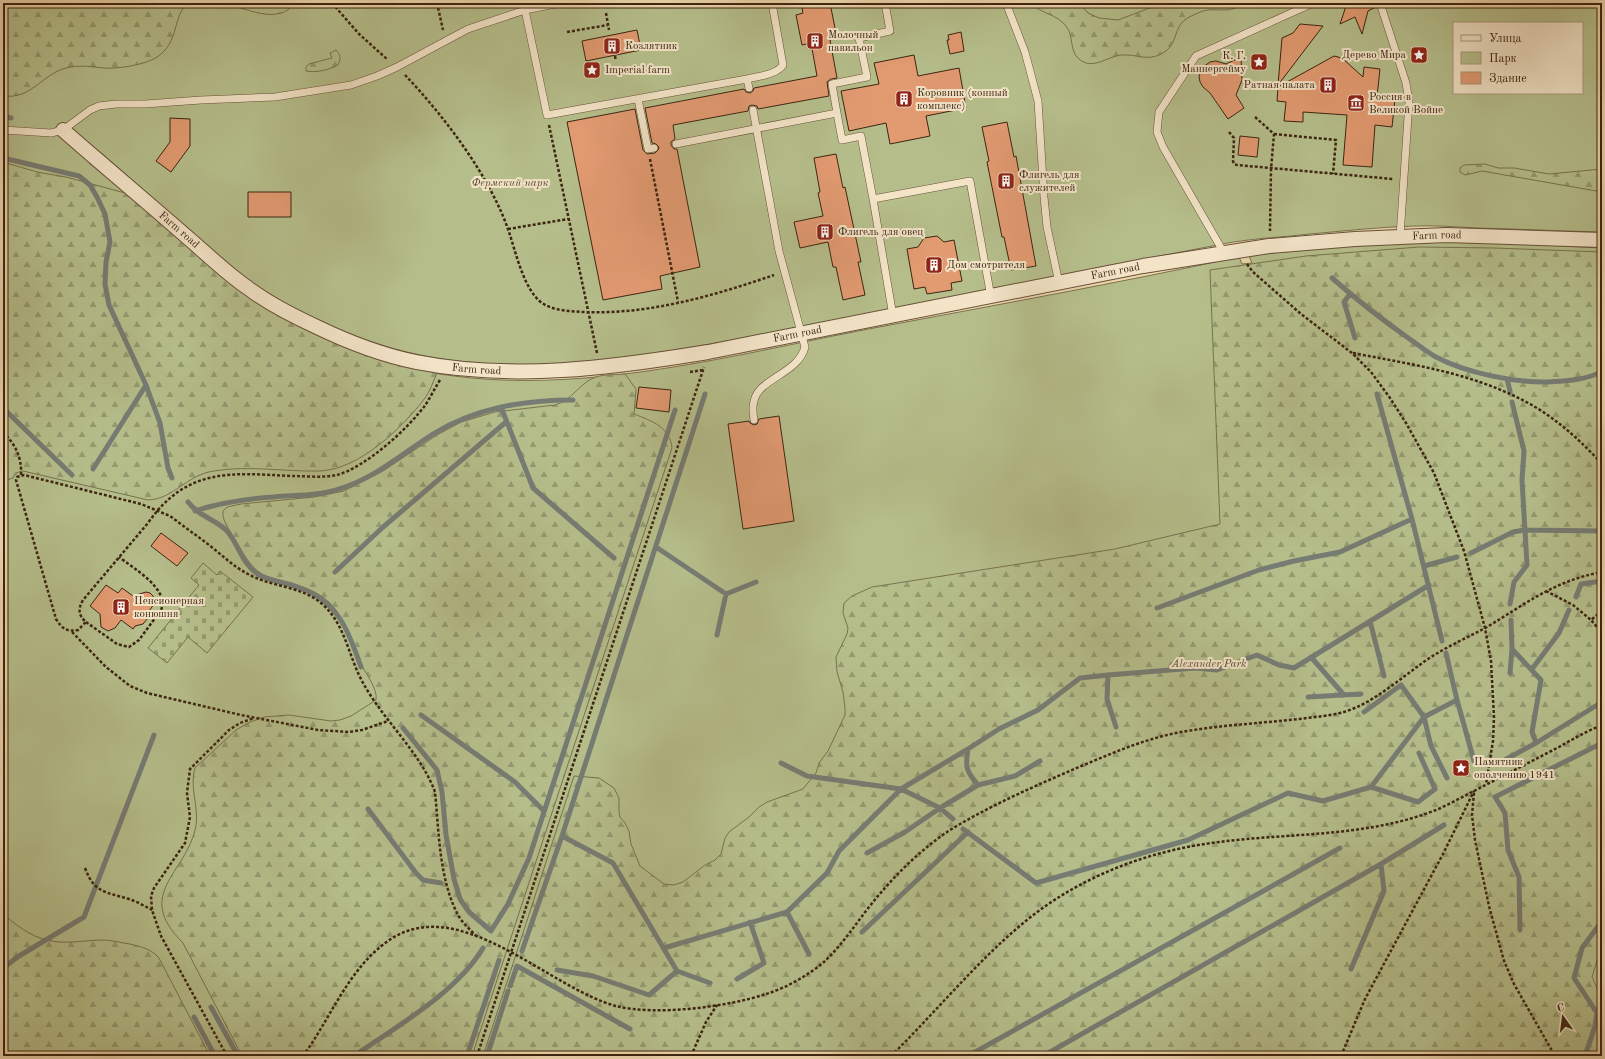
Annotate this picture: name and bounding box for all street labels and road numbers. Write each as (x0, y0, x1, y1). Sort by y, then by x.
street label: Farm road (157, 209, 201, 250)
street label: Farm road (1412, 229, 1462, 242)
street label: Farm road (1090, 261, 1141, 282)
street label: Farm road (772, 324, 823, 345)
street label: Farm road (451, 362, 502, 377)

